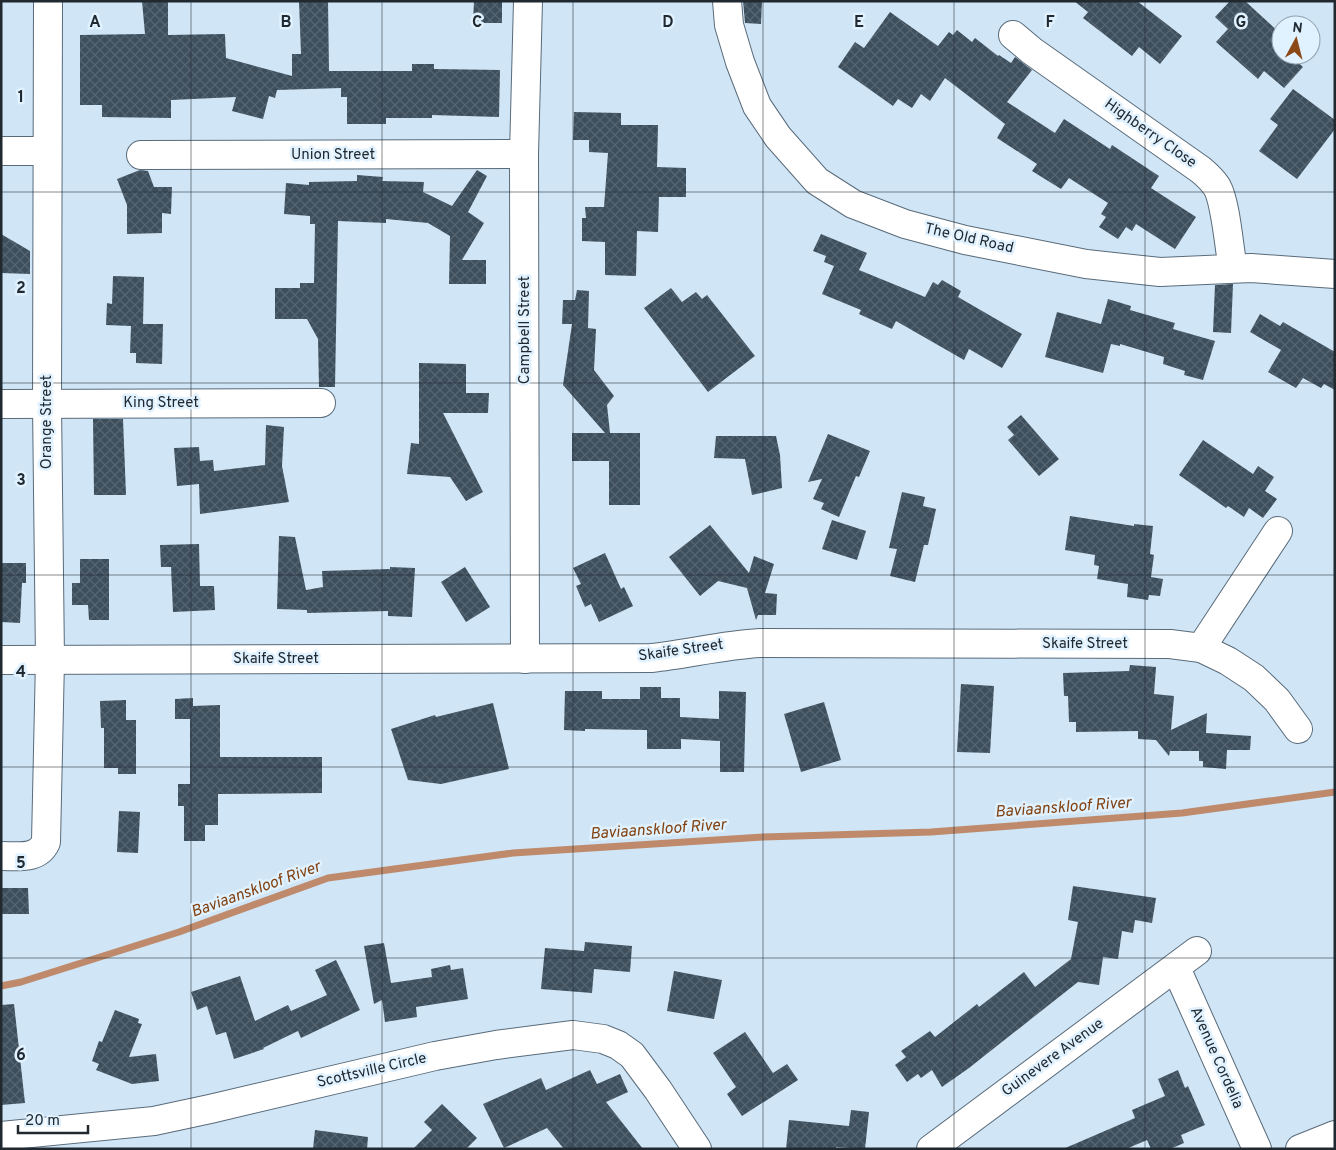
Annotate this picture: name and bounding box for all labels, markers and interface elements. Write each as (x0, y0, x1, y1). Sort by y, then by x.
text: A (89, 13, 101, 33)
text: B (280, 13, 292, 33)
text: C (472, 13, 482, 33)
text: D (662, 13, 674, 33)
text: E (854, 13, 864, 33)
text: F (1045, 13, 1055, 33)
text: G (1236, 13, 1246, 33)
north arrow (1271, 15, 1321, 65)
text: N (1291, 20, 1303, 38)
text: 1 (18, 88, 24, 108)
street label: Highberry Close (1100, 95, 1200, 173)
street label: Union Street (291, 146, 375, 165)
street label: The Old Road (923, 220, 1015, 258)
street label: Campbell Street (516, 276, 535, 384)
text: 2 (16, 279, 26, 299)
street label: Orange Street (38, 375, 57, 469)
street label: King Street (123, 394, 199, 413)
text: 3 (16, 471, 26, 491)
street label: Skaife Street (1042, 635, 1128, 654)
street label: Skaife Street (637, 636, 725, 666)
street label: Skaife Street (233, 650, 319, 669)
text: 4 (16, 663, 26, 683)
water label: Baviaanskloof River (994, 793, 1134, 823)
water label: Baviaanskloof River (589, 815, 729, 845)
text: 5 (16, 854, 26, 874)
water label: Baviaanskloof River (188, 857, 325, 923)
street label: Avenue Cordelia (1185, 1004, 1247, 1112)
street label: Guinevere Avenue (998, 1015, 1108, 1101)
text: 6 (16, 1046, 26, 1066)
street label: Scottsville Circle (315, 1049, 429, 1093)
scale bar (18, 1102, 88, 1134)
text: 20 m (25, 1112, 60, 1131)

